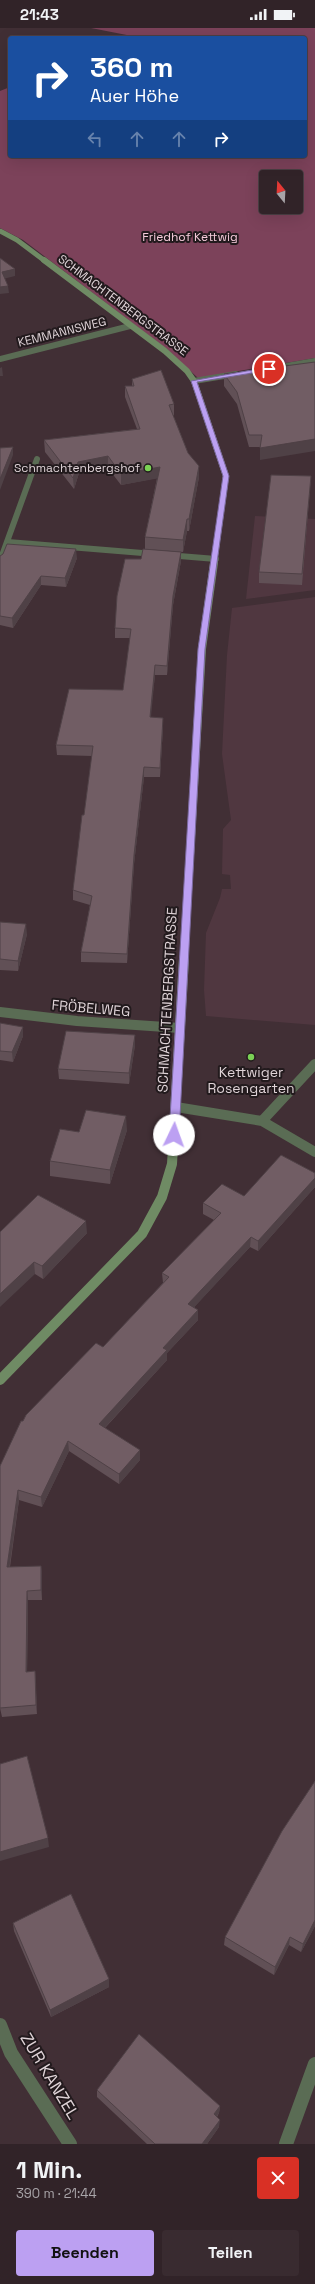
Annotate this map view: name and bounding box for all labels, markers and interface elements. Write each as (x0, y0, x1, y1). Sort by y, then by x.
text: 21:43 (20, 5, 59, 24)
text: 360 m (90, 49, 174, 85)
icon: right (24, 52, 76, 104)
text: Auer Höhe (90, 84, 179, 107)
icon: left (84, 128, 106, 150)
icon: ahead (126, 128, 148, 150)
icon: ahead (168, 128, 190, 150)
icon: right (210, 128, 232, 150)
north arrow (259, 170, 303, 214)
map controls (259, 170, 303, 214)
park label: Friedhof Kettwig (142, 229, 238, 245)
street label: SCHMACHTENBERGSTRASSE (55, 251, 191, 359)
street label: KEMMANNSWEG (16, 313, 108, 351)
pin (252, 352, 286, 386)
icon: arrive (258, 358, 280, 380)
place label: Schmachtenbergshof (14, 460, 140, 476)
marker: Schmachtenbergshof (143, 463, 153, 473)
street label: SCHMACHTENBERGSTRASSE (153, 907, 181, 1093)
street label: FRÖBELWEG (51, 996, 131, 1020)
marker: Kettwiger Rosengarten (246, 1052, 256, 1062)
place label: Kettwiger Rosengarten (207, 1063, 295, 1097)
position arrow (153, 1114, 195, 1156)
street label: ZUR KANZEL (16, 2029, 84, 2123)
text: 1 Min. (16, 2154, 82, 2185)
button: close (257, 2157, 299, 2199)
text: 390 m · 21:44 (16, 2185, 97, 2202)
button: Beenden (16, 2230, 154, 2276)
button: Teilen (162, 2230, 299, 2276)

